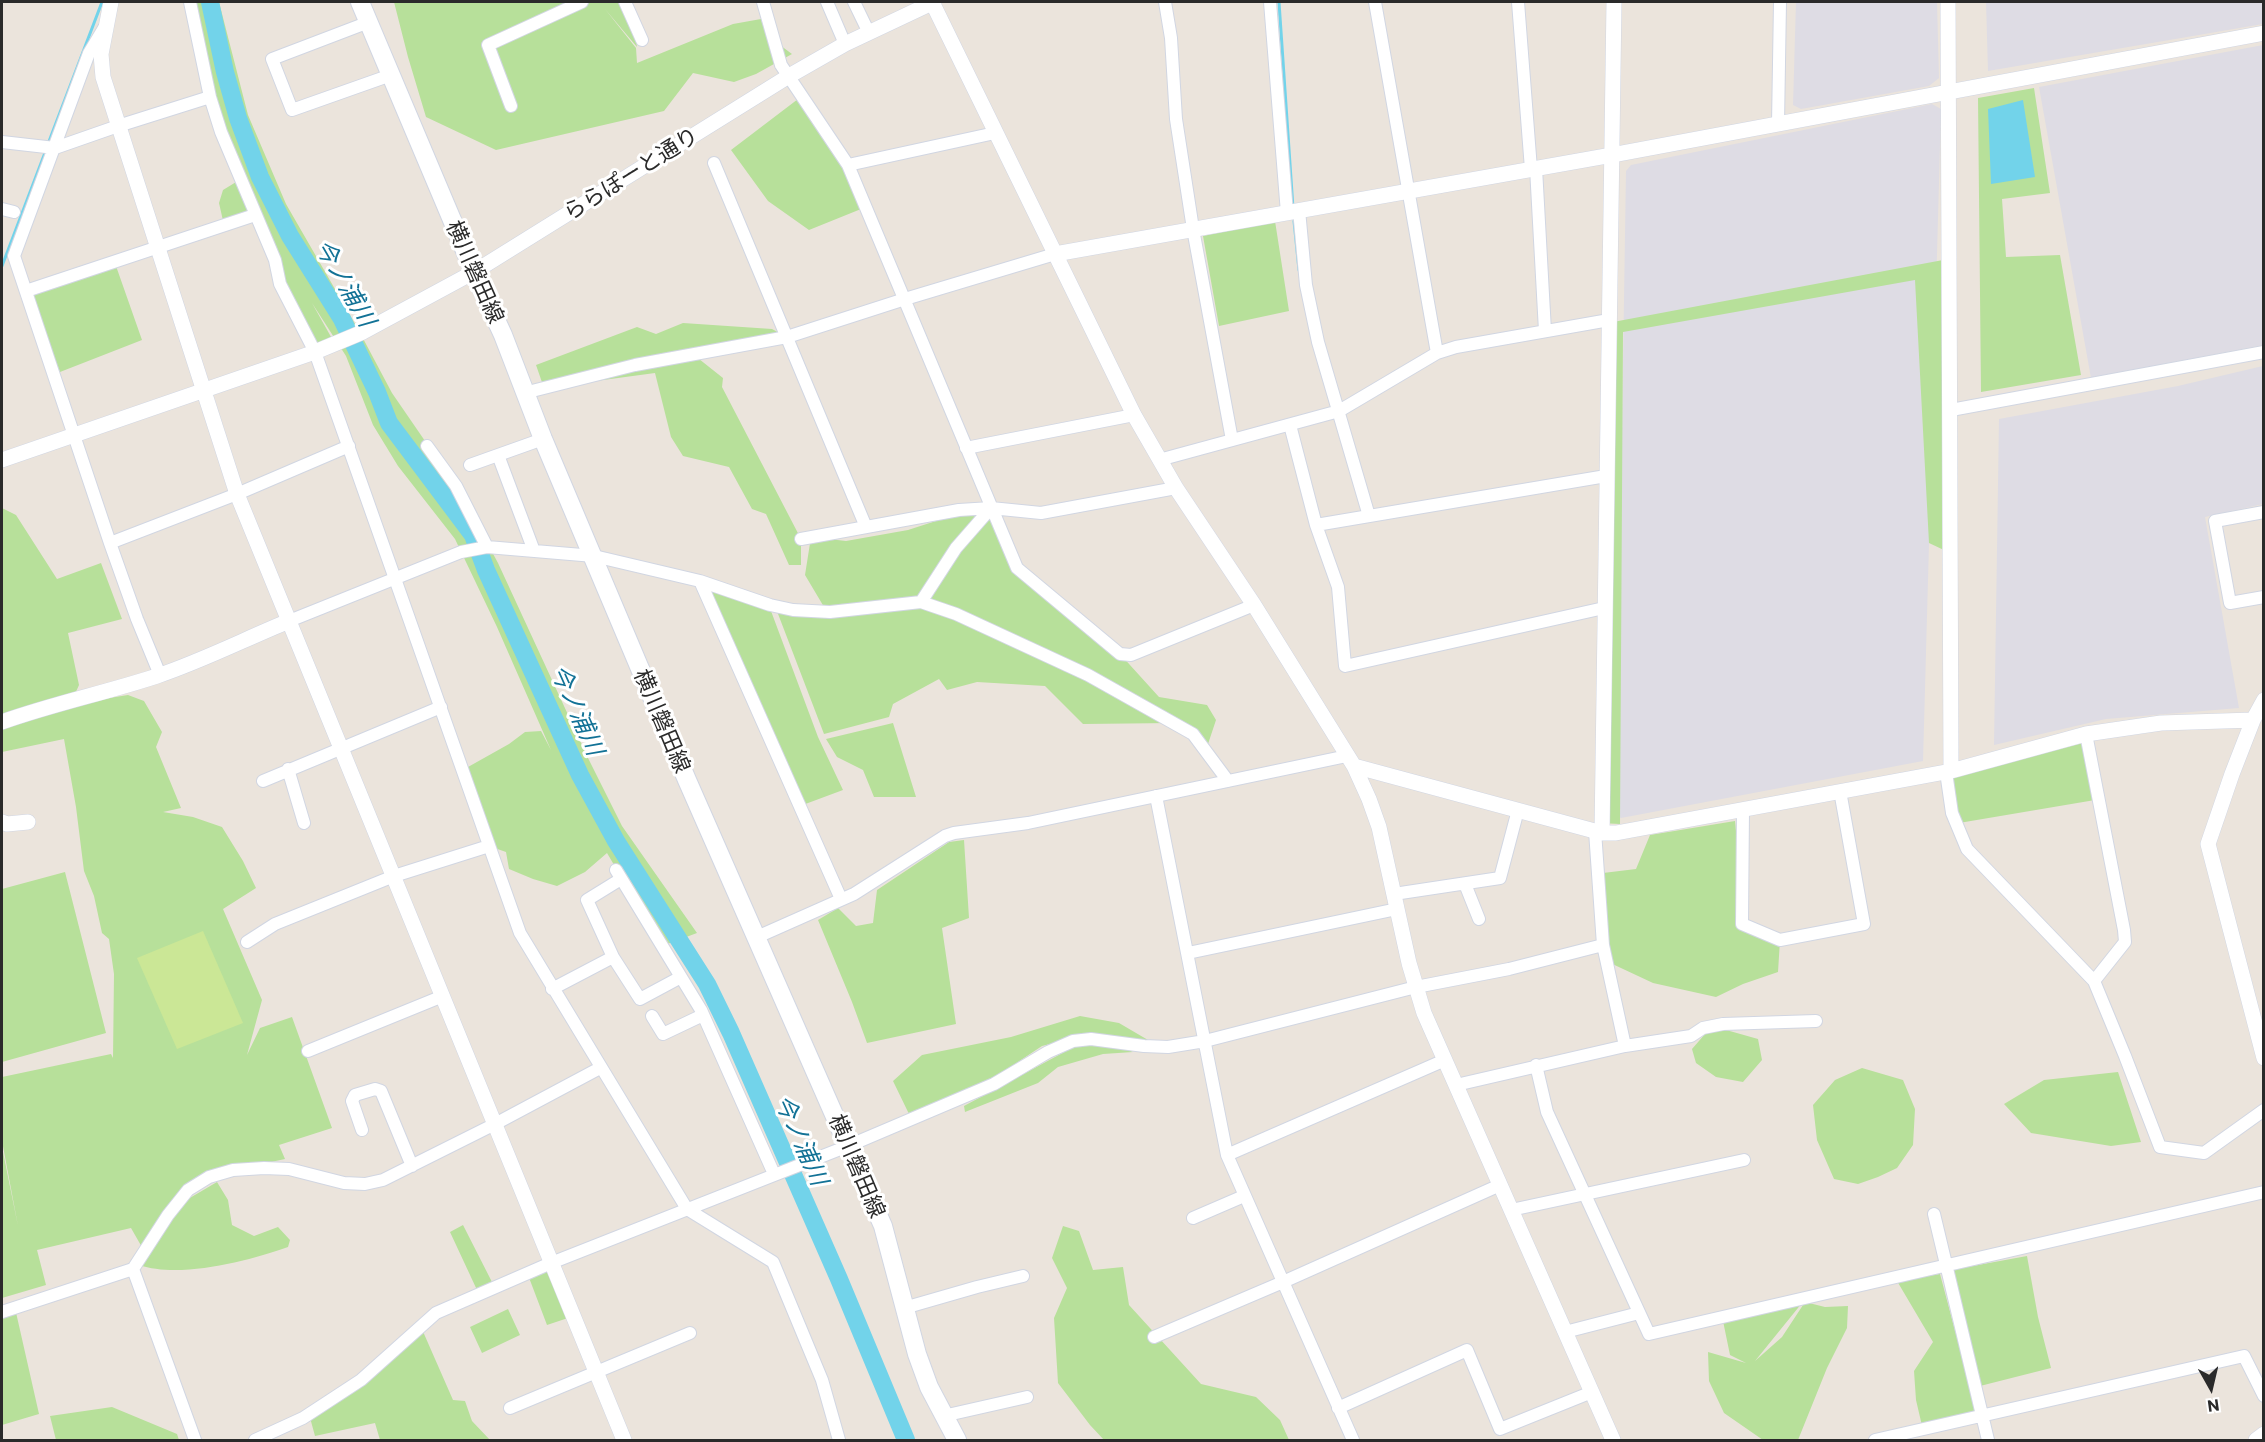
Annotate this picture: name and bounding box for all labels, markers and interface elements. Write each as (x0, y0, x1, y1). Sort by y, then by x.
street label: ららぽーと通り (559, 122, 703, 226)
street label: 横川磐田線 (441, 216, 509, 328)
water label: 今ノ浦川 (309, 234, 381, 332)
water label: 今ノ浦川 (544, 660, 610, 760)
street label: 横川磐田線 (628, 665, 696, 777)
water label: 今ノ浦川 (768, 1090, 834, 1190)
street label: 横川磐田線 (823, 1110, 891, 1222)
north arrow (2181, 1358, 2241, 1418)
text: N (2206, 1396, 2221, 1417)

